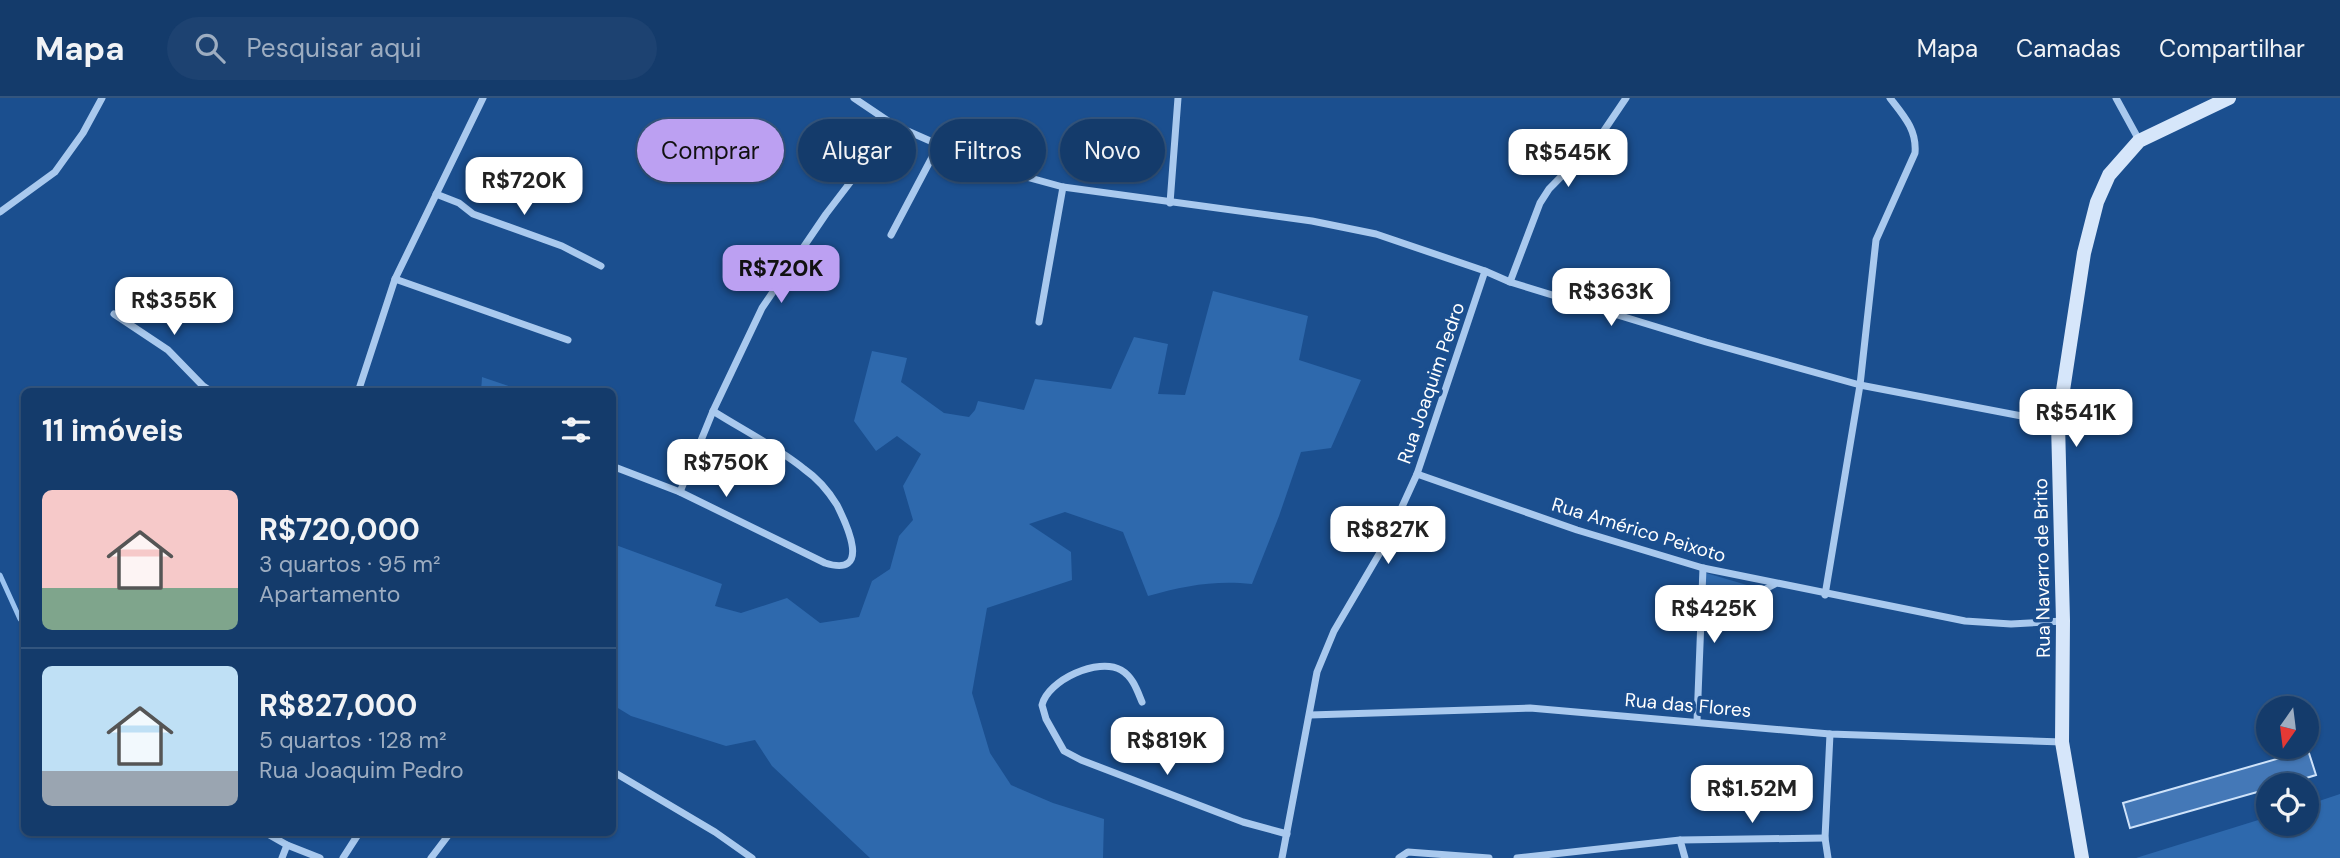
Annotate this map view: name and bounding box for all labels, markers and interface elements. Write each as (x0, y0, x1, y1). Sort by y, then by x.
search box (167, 17, 657, 80)
text: Mapa (35, 27, 125, 70)
icon: search (191, 29, 229, 67)
text: Pesquisar aqui (247, 31, 421, 65)
text: Mapa (1917, 33, 1978, 64)
text: Camadas (2016, 33, 2121, 64)
text: Compartilhar (2159, 33, 2305, 64)
chip: Comprar (637, 119, 784, 182)
chip: Alugar (798, 119, 916, 182)
chip: Filtros (930, 119, 1046, 182)
chip: Novo (1060, 119, 1165, 182)
pin: R$545K (1511, 130, 1625, 189)
text: R$545K (1525, 137, 1612, 167)
pin: R$720K (467, 158, 581, 217)
text: R$720K (482, 165, 566, 195)
pin: R$720K (724, 246, 838, 305)
text: R$720K (739, 253, 823, 283)
pin: R$363K (1554, 268, 1668, 328)
text: R$363K (1568, 276, 1654, 306)
pin: R$355K (117, 278, 231, 337)
text: R$355K (131, 285, 217, 315)
street label: Rua Joaquim Pedro (1392, 299, 1470, 467)
pin: R$541K (2019, 390, 2133, 449)
text: R$541K (2035, 397, 2117, 427)
text: 11 imóveis (42, 411, 183, 450)
icon: filters (557, 411, 595, 449)
pin: R$750K (669, 440, 783, 499)
text: R$750K (683, 447, 769, 477)
street label: Rua Navarro de Brito (2028, 478, 2056, 658)
street label: Rua Américo Peixoto (1549, 492, 1729, 568)
pin: R$827K (1331, 506, 1445, 566)
text: R$720,000 (259, 510, 420, 549)
text: R$827K (1346, 514, 1430, 544)
icon: home (98, 518, 182, 602)
text: 3 quartos · 95 m² (259, 549, 441, 579)
text: Apartamento (259, 579, 400, 609)
pin: R$425K (1657, 586, 1771, 645)
text: R$425K (1671, 593, 1757, 623)
text: R$827,000 (259, 686, 417, 725)
street label: Rua das Flores (1624, 687, 1752, 723)
icon: home (98, 694, 182, 778)
north arrow (2256, 696, 2319, 760)
map controls (2256, 696, 2319, 836)
pin: R$819K (1110, 718, 1224, 777)
text: 5 quartos · 128 m² (259, 725, 447, 755)
text: R$819K (1127, 725, 1207, 755)
text: Rua Joaquim Pedro (259, 755, 464, 785)
pin: R$1.52M (1687, 766, 1817, 825)
text: R$1.52M (1707, 773, 1797, 803)
button: locate (2256, 773, 2319, 836)

